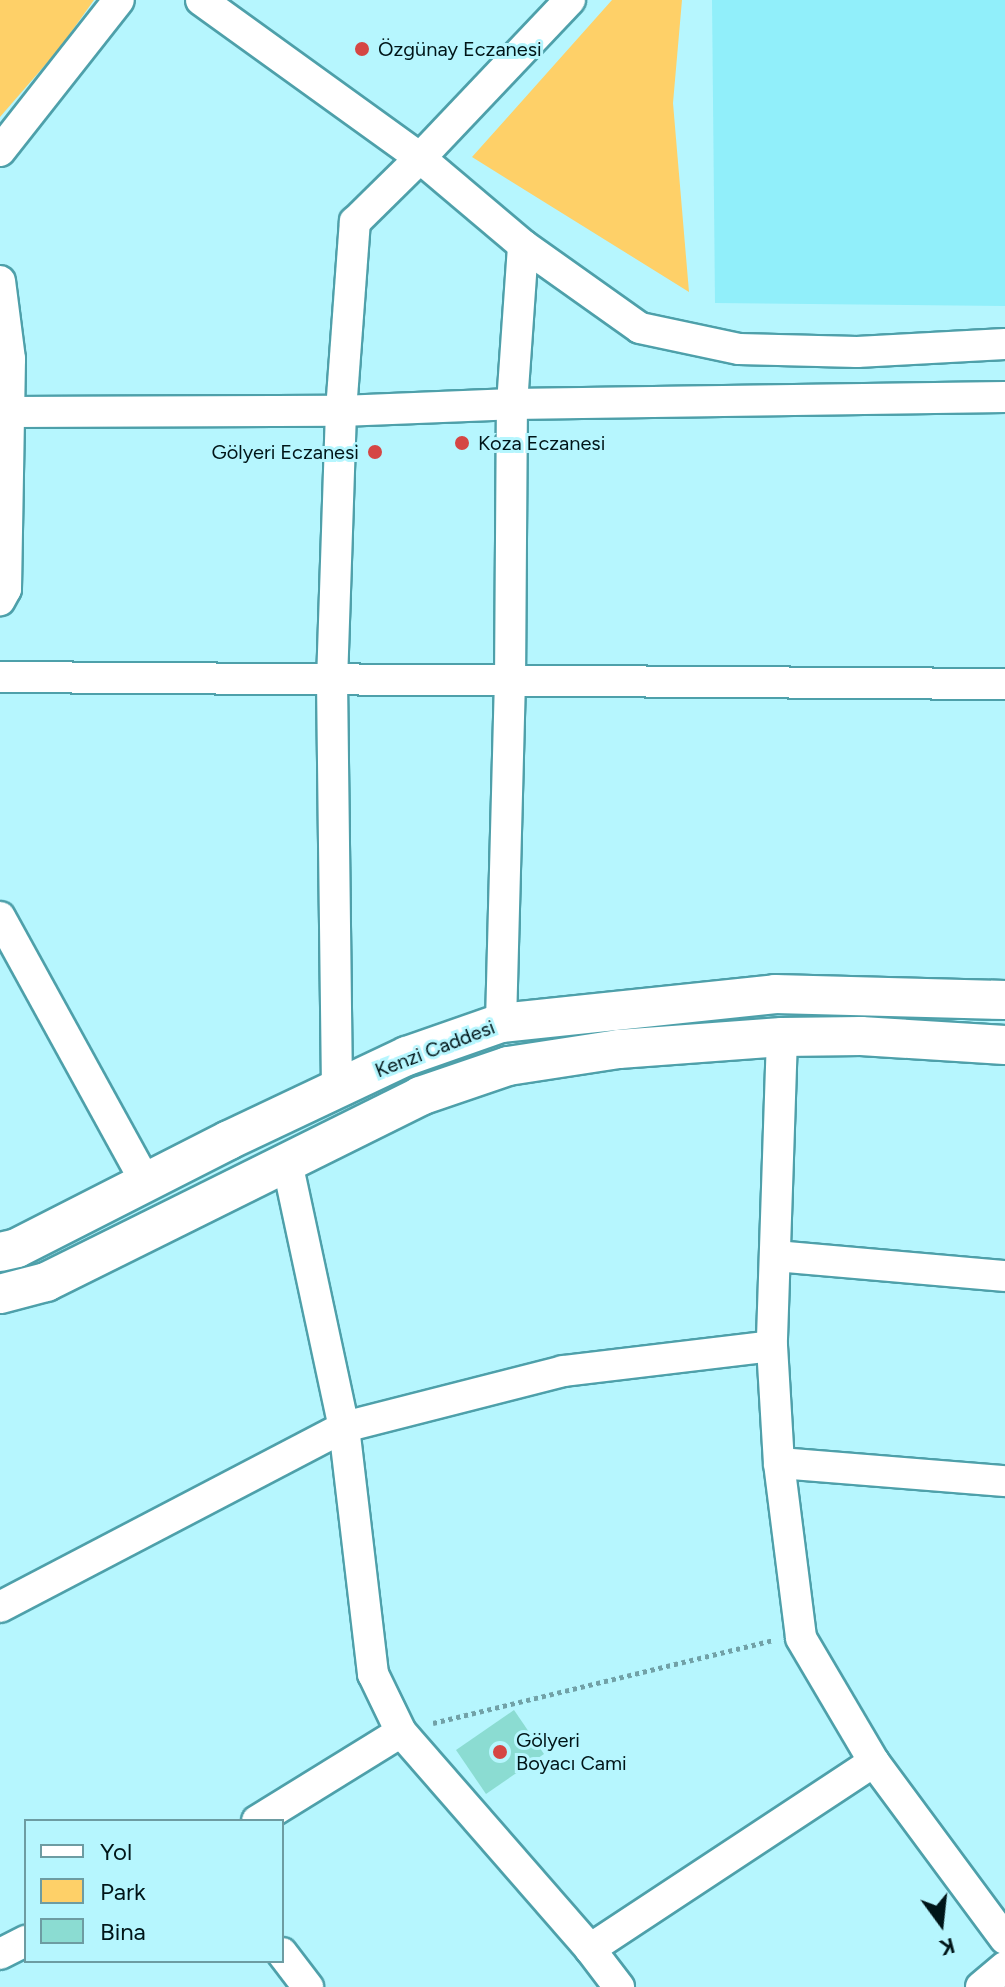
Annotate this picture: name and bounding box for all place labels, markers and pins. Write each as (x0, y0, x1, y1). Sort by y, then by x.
place label: Özgünay Eczanesi (378, 37, 542, 61)
marker: Özgünay Eczanesi (353, 40, 371, 58)
place label: Koza Eczanesi (478, 431, 605, 455)
marker: Koza Eczanesi (453, 434, 471, 452)
place label: Gölyeri Eczanesi (212, 440, 359, 464)
marker: Gölyeri Eczanesi (366, 443, 384, 461)
place label: Gölyeri Boyacı Cami (516, 1728, 627, 1775)
marker: Gölyeri Boyacı Cami (491, 1743, 509, 1761)

